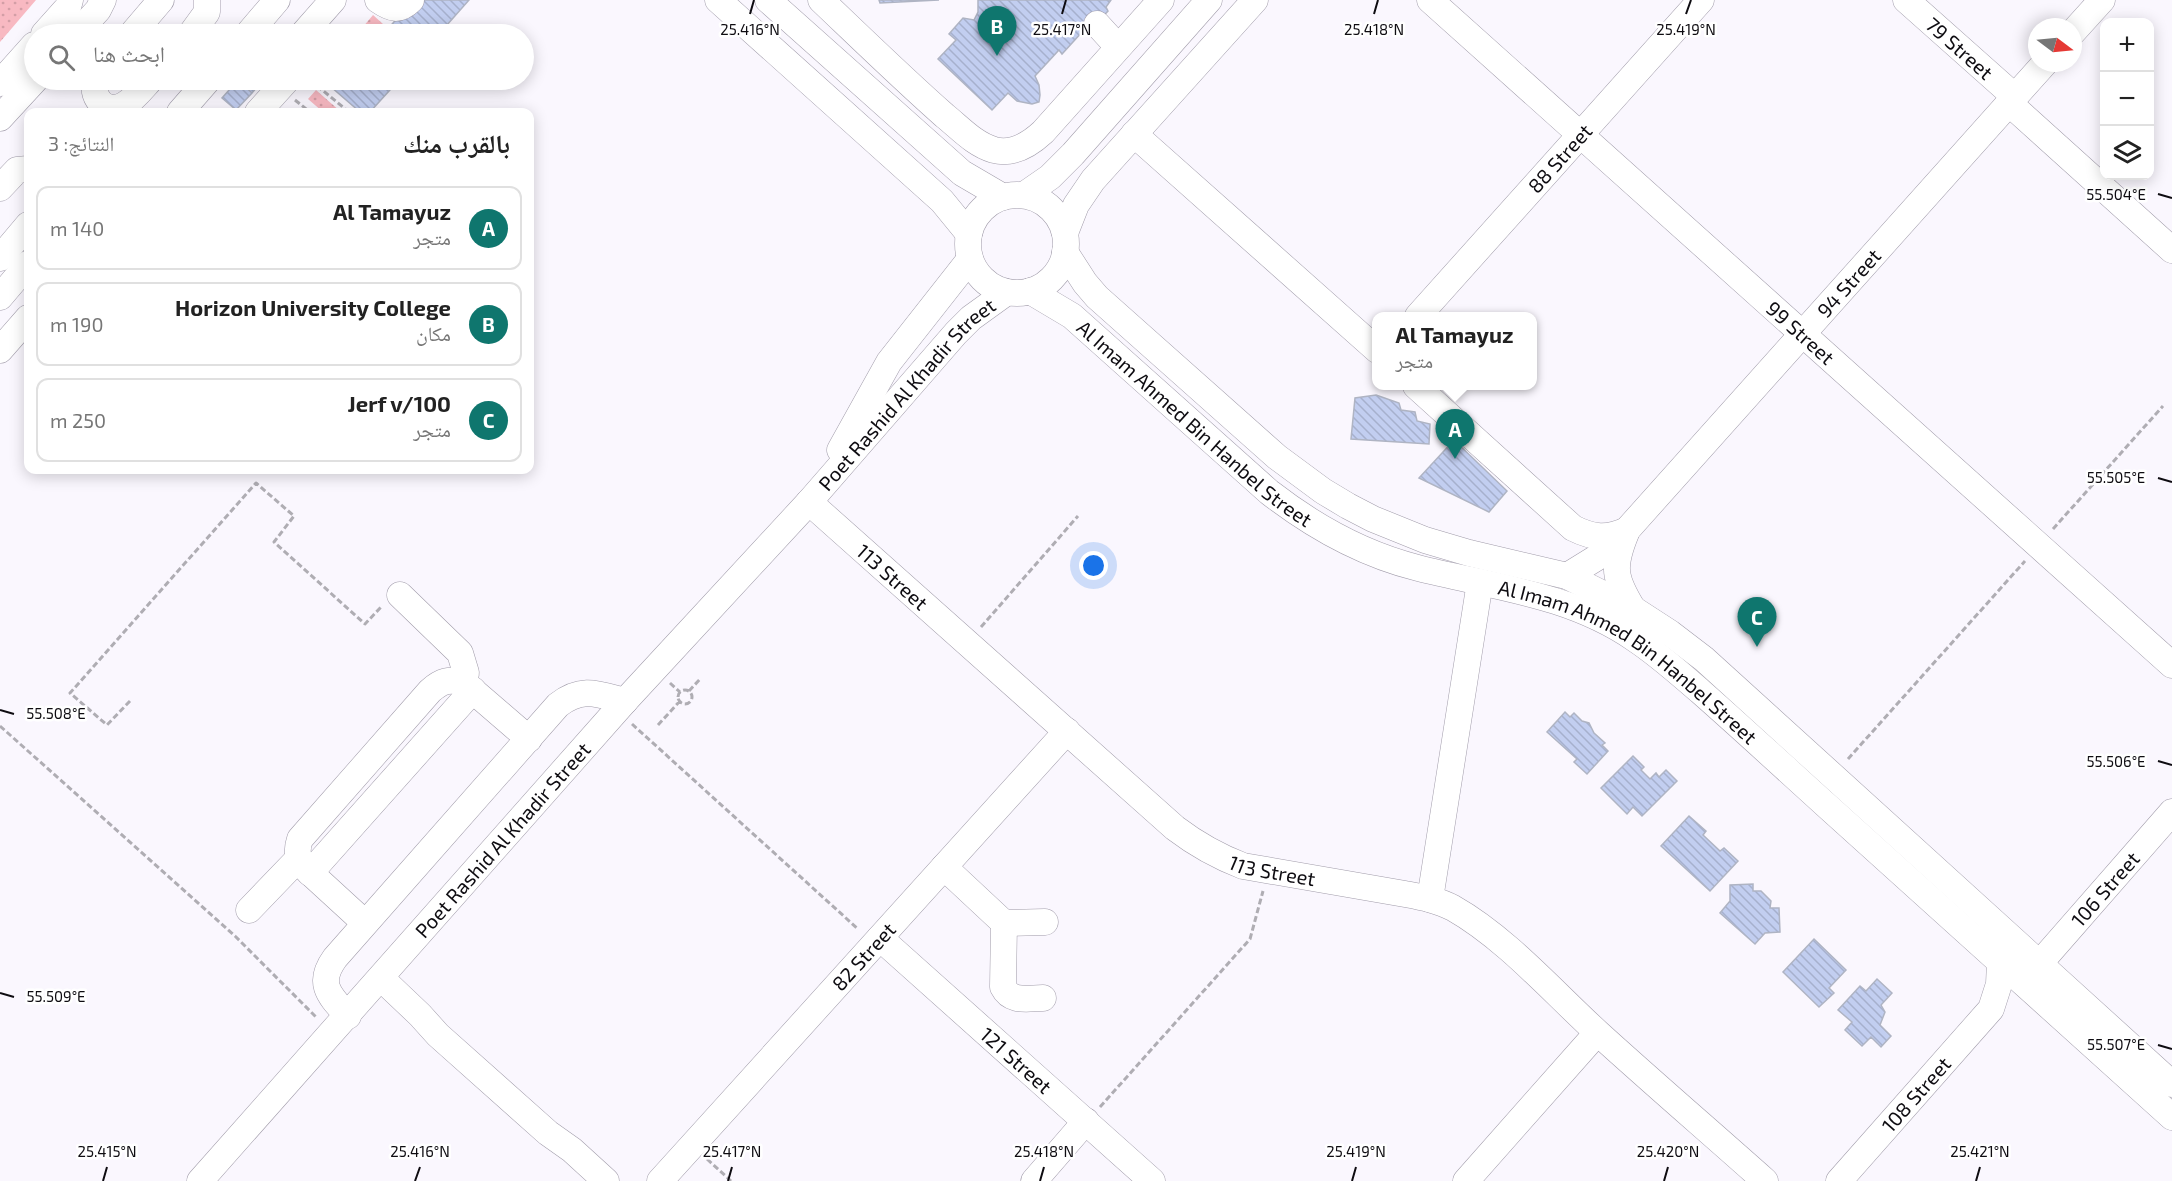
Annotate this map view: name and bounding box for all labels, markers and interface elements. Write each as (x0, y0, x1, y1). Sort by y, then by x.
pin: B (978, 7, 1016, 56)
street label: 79 Street (1921, 12, 1999, 84)
north arrow (2028, 18, 2082, 72)
map controls (2100, 18, 2154, 180)
button: + (2100, 18, 2154, 72)
text: 25.416°N (720, 20, 780, 38)
text: 25.417°N (1033, 20, 1091, 38)
text: 25.418°N (1344, 20, 1404, 38)
text: 25.419°N (1656, 20, 1716, 38)
search box (24, 24, 534, 90)
text: ابحث هنا (93, 40, 165, 66)
icon: search (45, 41, 78, 74)
button: − (2100, 72, 2154, 126)
street label: 88 Street (1522, 118, 1597, 198)
button: layers (2100, 126, 2154, 180)
text: بالقرب منك (403, 127, 510, 158)
text: النتائج: 3 (48, 131, 114, 155)
text: 55.504°E (2086, 185, 2146, 203)
text: Al Tamayuz (333, 198, 451, 224)
text: 140 m (50, 216, 104, 240)
text: A (482, 216, 495, 240)
text: متجر (413, 225, 451, 249)
street label: 94 Street (1811, 243, 1886, 322)
street label: Poet Rashid Al Khadir Street (813, 292, 1000, 495)
text: Horizon University College (175, 294, 451, 320)
street label: 99 Street (1762, 296, 1840, 369)
text: 190 m (50, 312, 103, 336)
text: B (482, 312, 495, 336)
popup (1372, 312, 1537, 390)
street label: Al Imam Ahmed Bin Hanbel Street (1073, 315, 1317, 531)
text: مكان (416, 321, 451, 345)
text: Al Tamayuz (1395, 321, 1514, 347)
text: متجر (1395, 348, 1433, 372)
text: Jerf v/100 (348, 390, 451, 416)
text: 250 m (50, 408, 106, 432)
text: C (483, 408, 494, 432)
pin: A (1436, 410, 1474, 459)
text: متجر (413, 417, 451, 441)
text: 55.505°E (2087, 468, 2145, 486)
street label: 113 Street (852, 539, 933, 615)
your location (1079, 551, 1108, 580)
street label: Al Imam Ahmed Bin Hanbel Street (1496, 574, 1763, 749)
pin: C (1738, 598, 1776, 647)
text: 55.508°E (26, 704, 86, 722)
street label: Poet Rashid Al Khadir Street (410, 737, 595, 942)
text: 55.506°E (2086, 752, 2146, 770)
street label: 106 Street (2066, 846, 2144, 931)
street label: 113 Street (1225, 850, 1318, 890)
street label: 82 Street (826, 917, 900, 995)
text: 55.509°E (26, 987, 86, 1005)
street label: 121 Street (976, 1022, 1057, 1098)
text: 55.507°E (2087, 1035, 2145, 1053)
street label: 108 Street (1876, 1051, 1956, 1137)
text: 25.415°N (77, 1142, 137, 1160)
text: 25.416°N (390, 1142, 450, 1160)
text: 25.417°N (703, 1142, 761, 1160)
text: 25.418°N (1014, 1142, 1074, 1160)
text: 25.419°N (1326, 1142, 1386, 1160)
text: 25.420°N (1637, 1142, 1699, 1160)
text: 25.421°N (1950, 1142, 2010, 1160)

